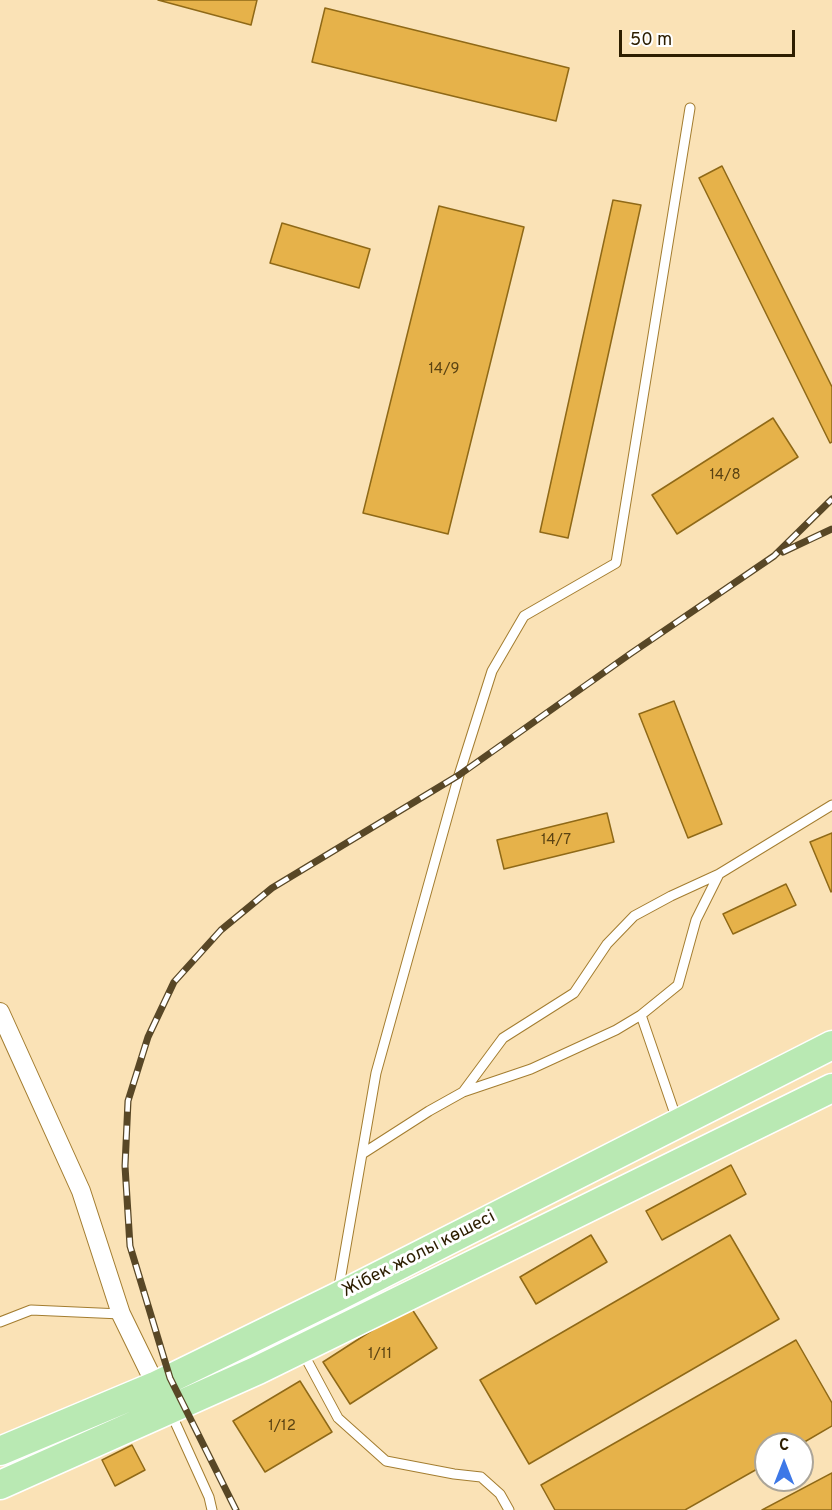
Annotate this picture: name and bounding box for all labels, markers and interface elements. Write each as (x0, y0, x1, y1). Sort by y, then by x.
scale bar (622, 18, 798, 56)
text: 50 m (630, 29, 672, 52)
house number: 14/9 (429, 361, 459, 379)
house number: 14/8 (709, 467, 741, 485)
house number: 14/7 (541, 832, 571, 850)
street label: Жібек жолы көшесі (339, 1207, 499, 1303)
house number: 1/11 (368, 1346, 392, 1364)
house number: 1/12 (268, 1418, 296, 1436)
north arrow (754, 1432, 814, 1492)
text: С (779, 1436, 789, 1456)

